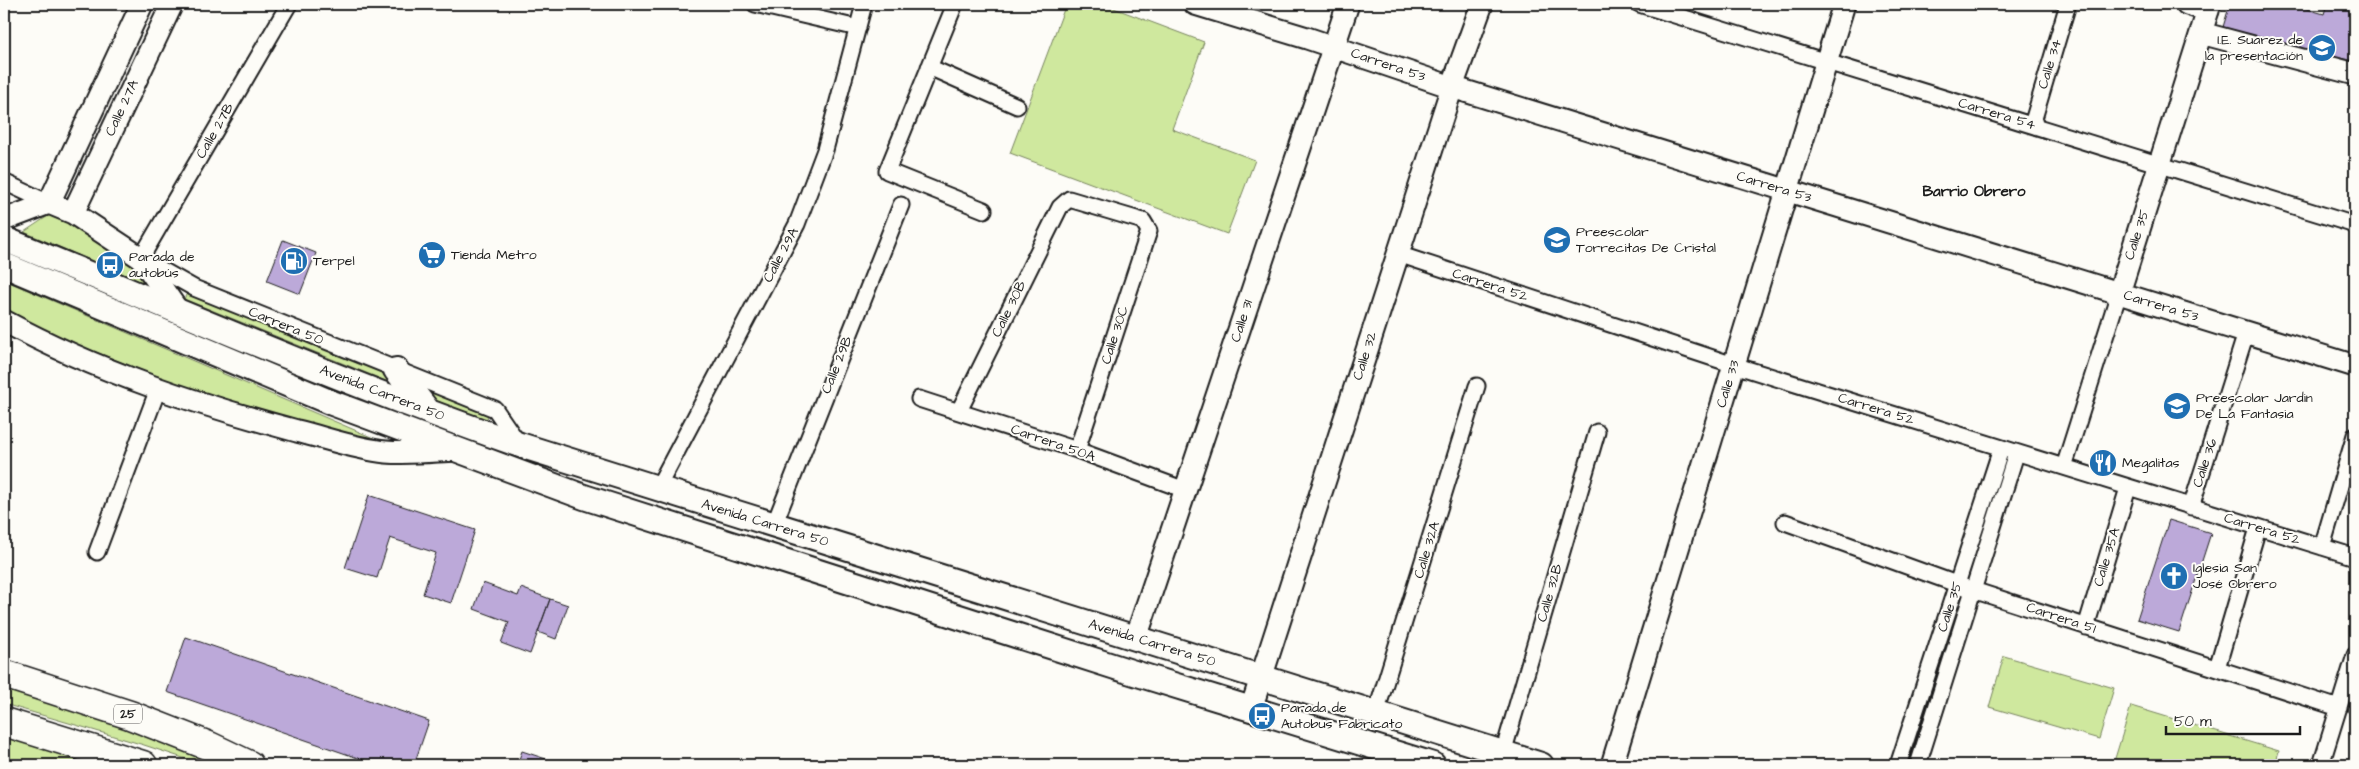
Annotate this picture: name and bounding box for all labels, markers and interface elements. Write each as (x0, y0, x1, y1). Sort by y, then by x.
place label: I.E. Suarez de la presentación (2205, 30, 2303, 66)
school or university icon: I.E. Suarez de la presentación (2307, 33, 2337, 63)
street label: Calle 34 (2033, 36, 2067, 91)
street label: Carrera 53 (1348, 43, 1428, 87)
street label: Calle 27A (100, 76, 144, 140)
street label: Carrera 54 (1956, 93, 2039, 135)
street label: Calle 27B (191, 99, 239, 163)
street label: Carrera 53 (1734, 166, 1814, 208)
district label: Barrio Obrero (1922, 181, 2026, 202)
street label: Calle 35 (2120, 207, 2155, 263)
place label: Preescolar Torrecitas De Cristal (1576, 222, 1716, 258)
street label: Calle 29A (758, 224, 804, 286)
school or university icon: Preescolar Torrecitas De Cristal (1542, 225, 1572, 255)
supermarket icon: Tienda Metro (417, 240, 447, 270)
place label: Tienda Metro (451, 245, 537, 265)
fuel station icon: Terpel (279, 246, 309, 276)
place label: Parada de autobús (129, 247, 195, 283)
bus stop icon: Parada de autobús (95, 250, 125, 280)
place label: Terpel (313, 251, 355, 271)
street label: Carrera 52 (1450, 263, 1530, 307)
street label: Calle 30B (987, 277, 1031, 341)
street label: Carrera 53 (2121, 285, 2201, 327)
street label: Calle 31 (1226, 297, 1258, 345)
street label: Carrera 50 (246, 302, 327, 350)
street label: Calle 30C (1096, 303, 1134, 367)
street label: Calle 32 (1348, 329, 1382, 383)
street label: Calle 29B (816, 333, 858, 397)
street label: Calle 33 (1711, 358, 1745, 410)
street label: Avenida Carrera 50 (317, 360, 447, 426)
street label: Carrera 52 (1836, 388, 1916, 430)
place label: Preescolar Jardin De La Fantasia (2196, 388, 2313, 424)
school or university icon: Preescolar Jardin De La Fantasia (2162, 391, 2192, 421)
street label: Carrera 50A (1008, 419, 1098, 467)
street label: Calle 36 (2188, 436, 2222, 490)
restaurant icon: Megalitas (2088, 448, 2118, 478)
place label: Megalitas (2122, 453, 2180, 473)
street label: Avenida Carrera 50 (699, 494, 831, 552)
street label: Carrera 52 (2222, 508, 2302, 550)
street label: Calle 32A (1409, 519, 1445, 581)
street label: Calle 35A (2089, 525, 2125, 589)
place label: Iglesia San José Obrero (2193, 558, 2277, 594)
church icon: Iglesia San José Obrero (2159, 561, 2189, 591)
street label: Calle 32B (1532, 562, 1568, 624)
street label: Calle 35 (1933, 579, 1968, 635)
street label: Carrera 51 (2024, 597, 2099, 639)
street label: Avenida Carrera 50 (1086, 614, 1218, 672)
place label: Parada de Autobus Fabricato (1281, 698, 1402, 734)
bus stop icon: Parada de Autobus Fabricato (1247, 701, 1277, 731)
road number: 25 (114, 704, 142, 724)
scale bar (2166, 704, 2300, 736)
text: 50 m (2174, 711, 2212, 732)

